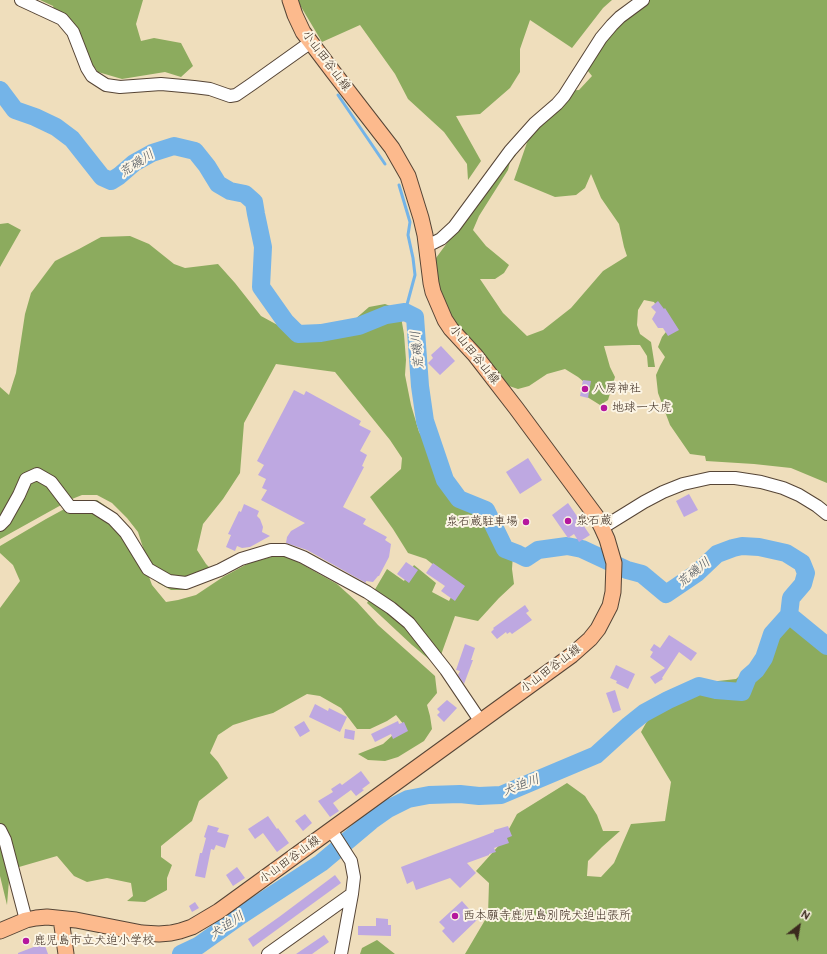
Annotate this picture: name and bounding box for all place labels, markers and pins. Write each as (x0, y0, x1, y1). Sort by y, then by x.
place label: 八房神社 (593, 382, 641, 396)
marker: 八房神社 (580, 384, 590, 394)
place label: 地球一大虎 (612, 401, 672, 415)
marker: 地球一大虎 (599, 403, 609, 413)
place label: 泉石蔵 (576, 514, 612, 528)
place label: 泉石蔵駐車場 (446, 515, 518, 529)
marker: 泉石蔵 (563, 516, 573, 526)
marker: 泉石蔵駐車場 (521, 517, 531, 527)
place label: 西本願寺鹿児島別院犬迫出張所 (463, 909, 631, 923)
marker: 西本願寺鹿児島別院犬迫出張所 (450, 911, 460, 921)
place label: 鹿児島市立犬迫小学校 (34, 934, 154, 948)
marker: 鹿児島市立犬迫小学校 (21, 936, 31, 946)

